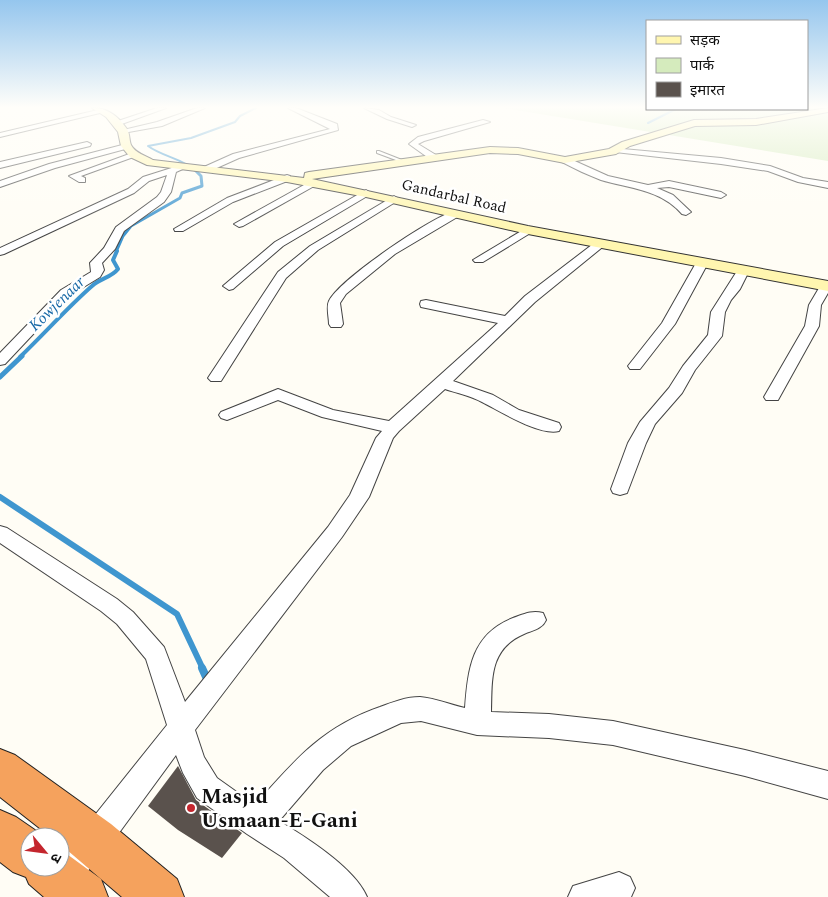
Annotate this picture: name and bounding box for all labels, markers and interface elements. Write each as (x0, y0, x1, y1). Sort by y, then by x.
legend (646, 20, 808, 110)
text: सड़क (690, 29, 720, 52)
text: पार्क (690, 54, 714, 77)
text: इमारत (690, 79, 725, 102)
street label: Gandarbal Road (399, 173, 509, 220)
water label: Kowjenaar (23, 270, 91, 337)
place label: Masjid Usmaan-E-Gani (201, 781, 358, 837)
marker: Masjid Usmaan-E-Gani (185, 802, 197, 814)
north arrow (20, 827, 70, 877)
text: उ (44, 849, 67, 867)

